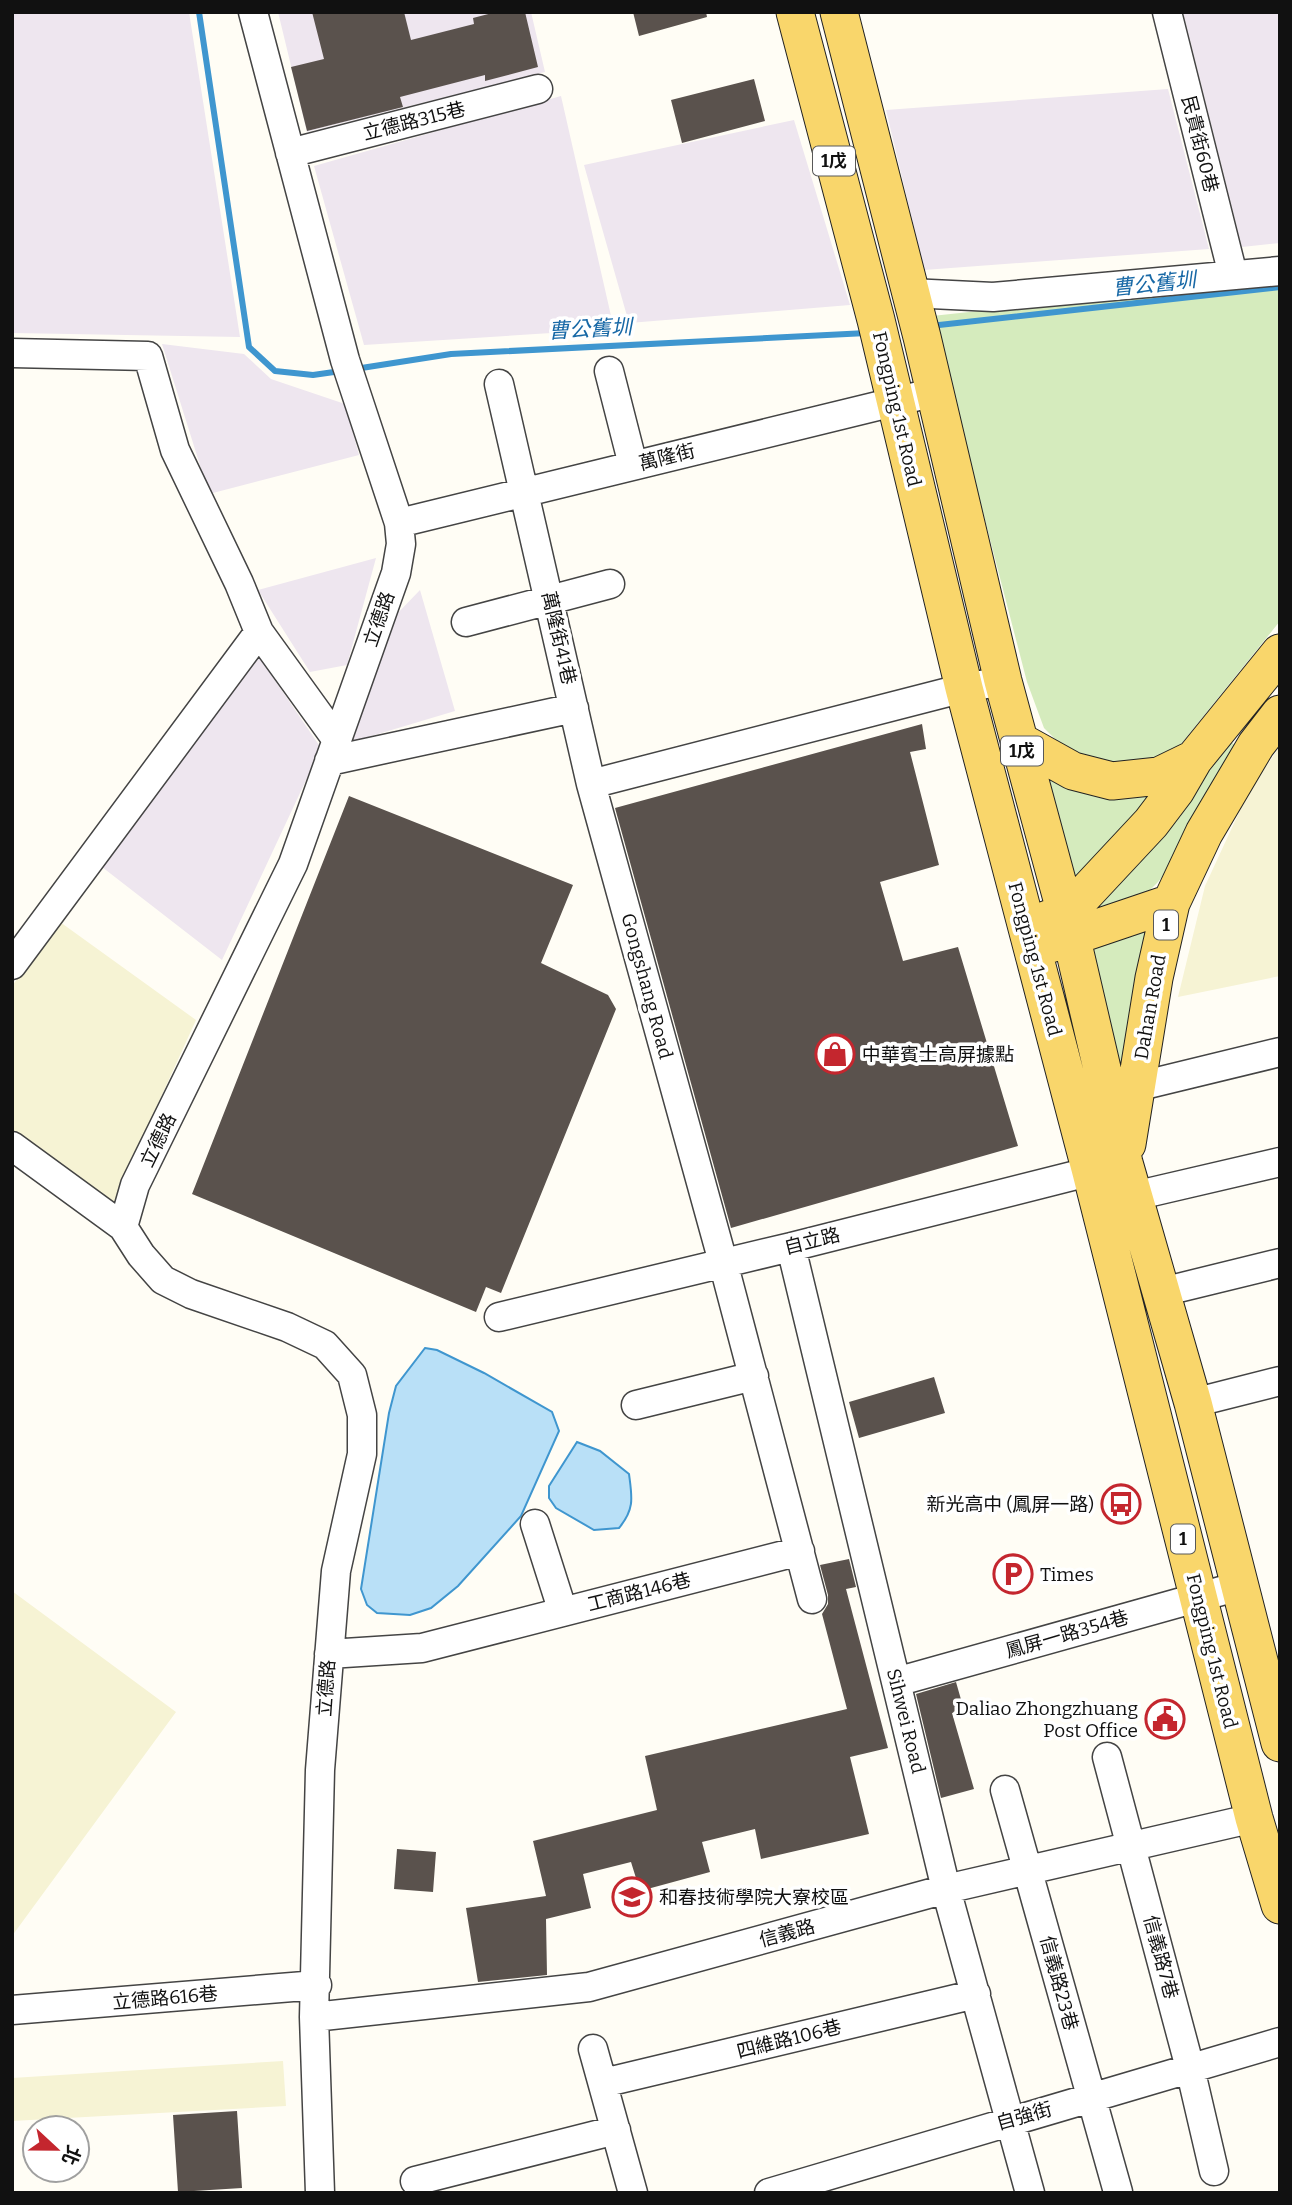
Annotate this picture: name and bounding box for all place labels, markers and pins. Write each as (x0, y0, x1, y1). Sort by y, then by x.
shop icon: 中華賓士高屏據點 (814, 1033, 856, 1075)
place label: 中華賓士高屏據點 (862, 1043, 1014, 1066)
bus stop icon: 新光高中 (鳳屏一路) (1100, 1483, 1142, 1525)
place label: 新光高中 (鳳屏一路) (926, 1493, 1094, 1516)
parking icon: Times (992, 1553, 1034, 1595)
place label: Times (1040, 1563, 1094, 1586)
place label: Daliao Zhongzhuang Post Office (956, 1697, 1138, 1742)
public building icon: Daliao Zhongzhuang Post Office (1144, 1698, 1186, 1740)
school or university icon: 和春技術學院大寮校區 (611, 1876, 653, 1918)
place label: 和春技術學院大寮校區 (659, 1886, 849, 1909)

